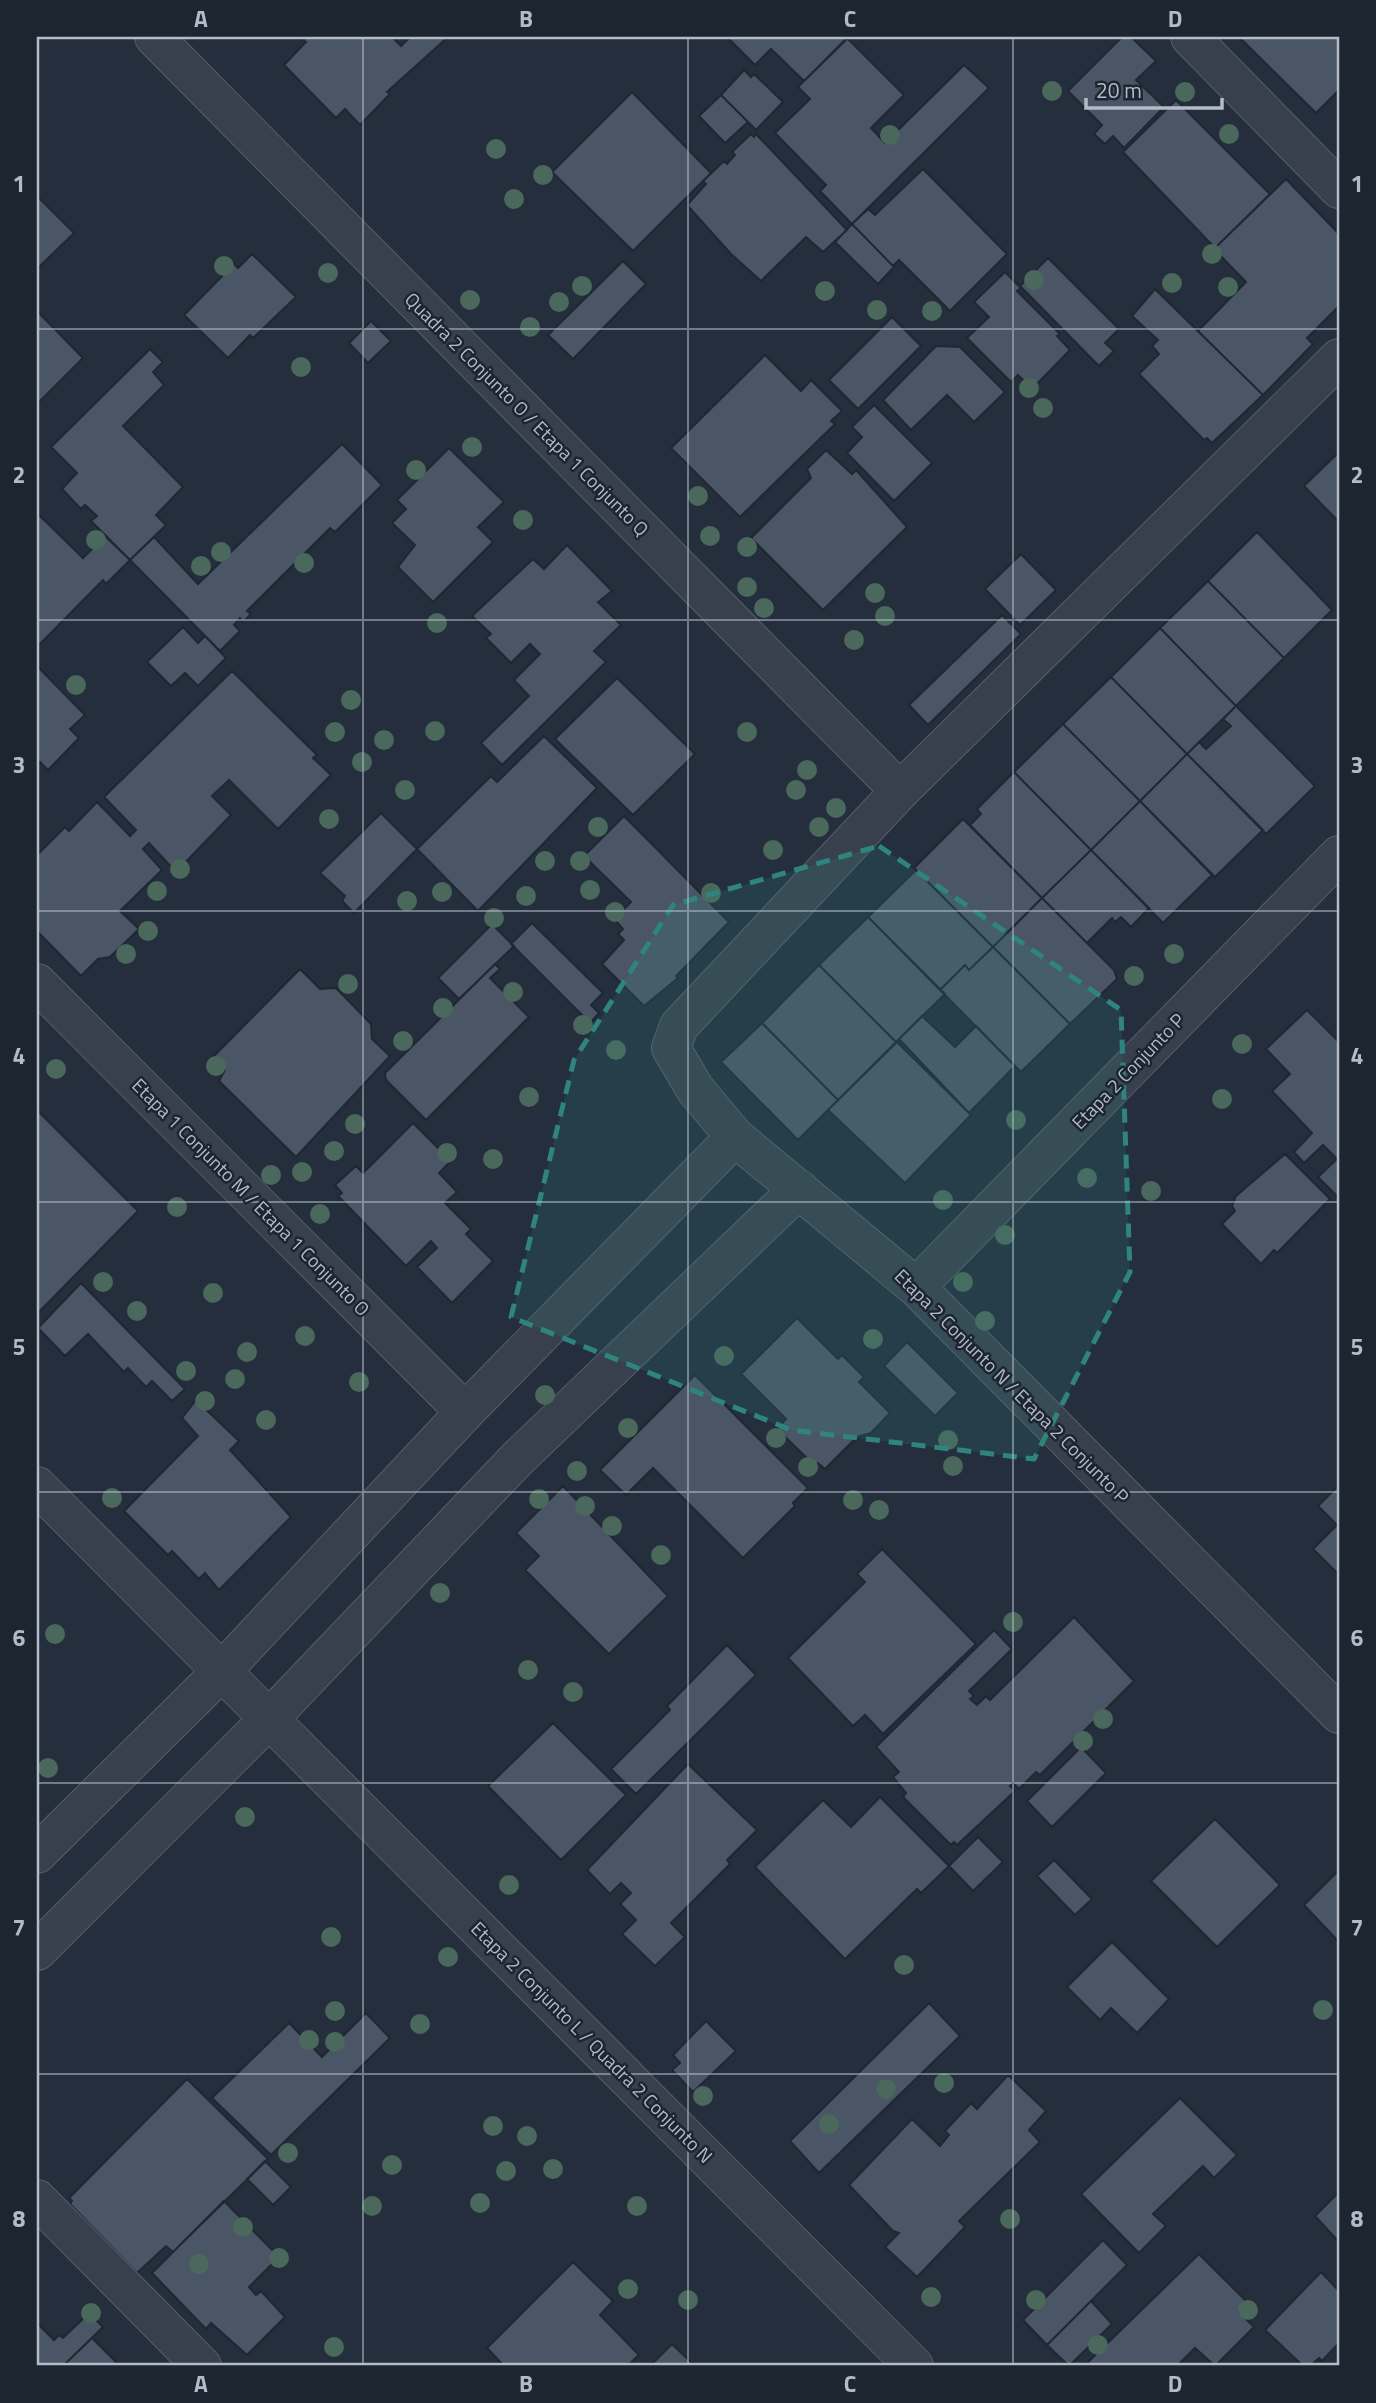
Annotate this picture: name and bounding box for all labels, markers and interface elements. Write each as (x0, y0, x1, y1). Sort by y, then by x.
text: A (194, 1, 208, 36)
text: B (519, 1, 533, 36)
text: C (844, 1, 856, 36)
text: D (1168, 1, 1182, 36)
scale bar (1086, 66, 1222, 110)
text: 20 m (1096, 74, 1142, 106)
text: 1 (13, 166, 25, 201)
text: 1 (1351, 166, 1363, 201)
street label: Quadra 2 Conjunto O / Etapa 1 Conjunto Q (399, 285, 656, 542)
text: 2 (13, 457, 25, 492)
text: 2 (1351, 457, 1363, 492)
text: 3 (13, 747, 25, 782)
text: 3 (1351, 747, 1363, 782)
street label: Etapa 2 Conjunto P (1064, 1006, 1191, 1135)
text: 4 (13, 1038, 25, 1073)
text: 4 (1351, 1038, 1363, 1073)
street label: Etapa 1 Conjunto M / Etapa 1 Conjunto O (126, 1071, 377, 1322)
street label: Etapa 2 Conjunto N / Etapa 2 Conjunto P (888, 1262, 1136, 1510)
text: 5 (13, 1329, 25, 1364)
text: 5 (1351, 1329, 1363, 1364)
text: 6 (13, 1620, 26, 1655)
text: 6 (1351, 1620, 1364, 1655)
text: 7 (13, 1910, 25, 1945)
text: 7 (1351, 1910, 1363, 1945)
street label: Etapa 2 Conjunto L / Quadra 2 Conjunto N (465, 1914, 720, 2169)
text: 8 (13, 2201, 26, 2236)
text: 8 (1351, 2201, 1364, 2236)
text: A (194, 2366, 208, 2401)
text: B (519, 2366, 533, 2401)
text: C (844, 2366, 856, 2401)
text: D (1168, 2366, 1182, 2401)

